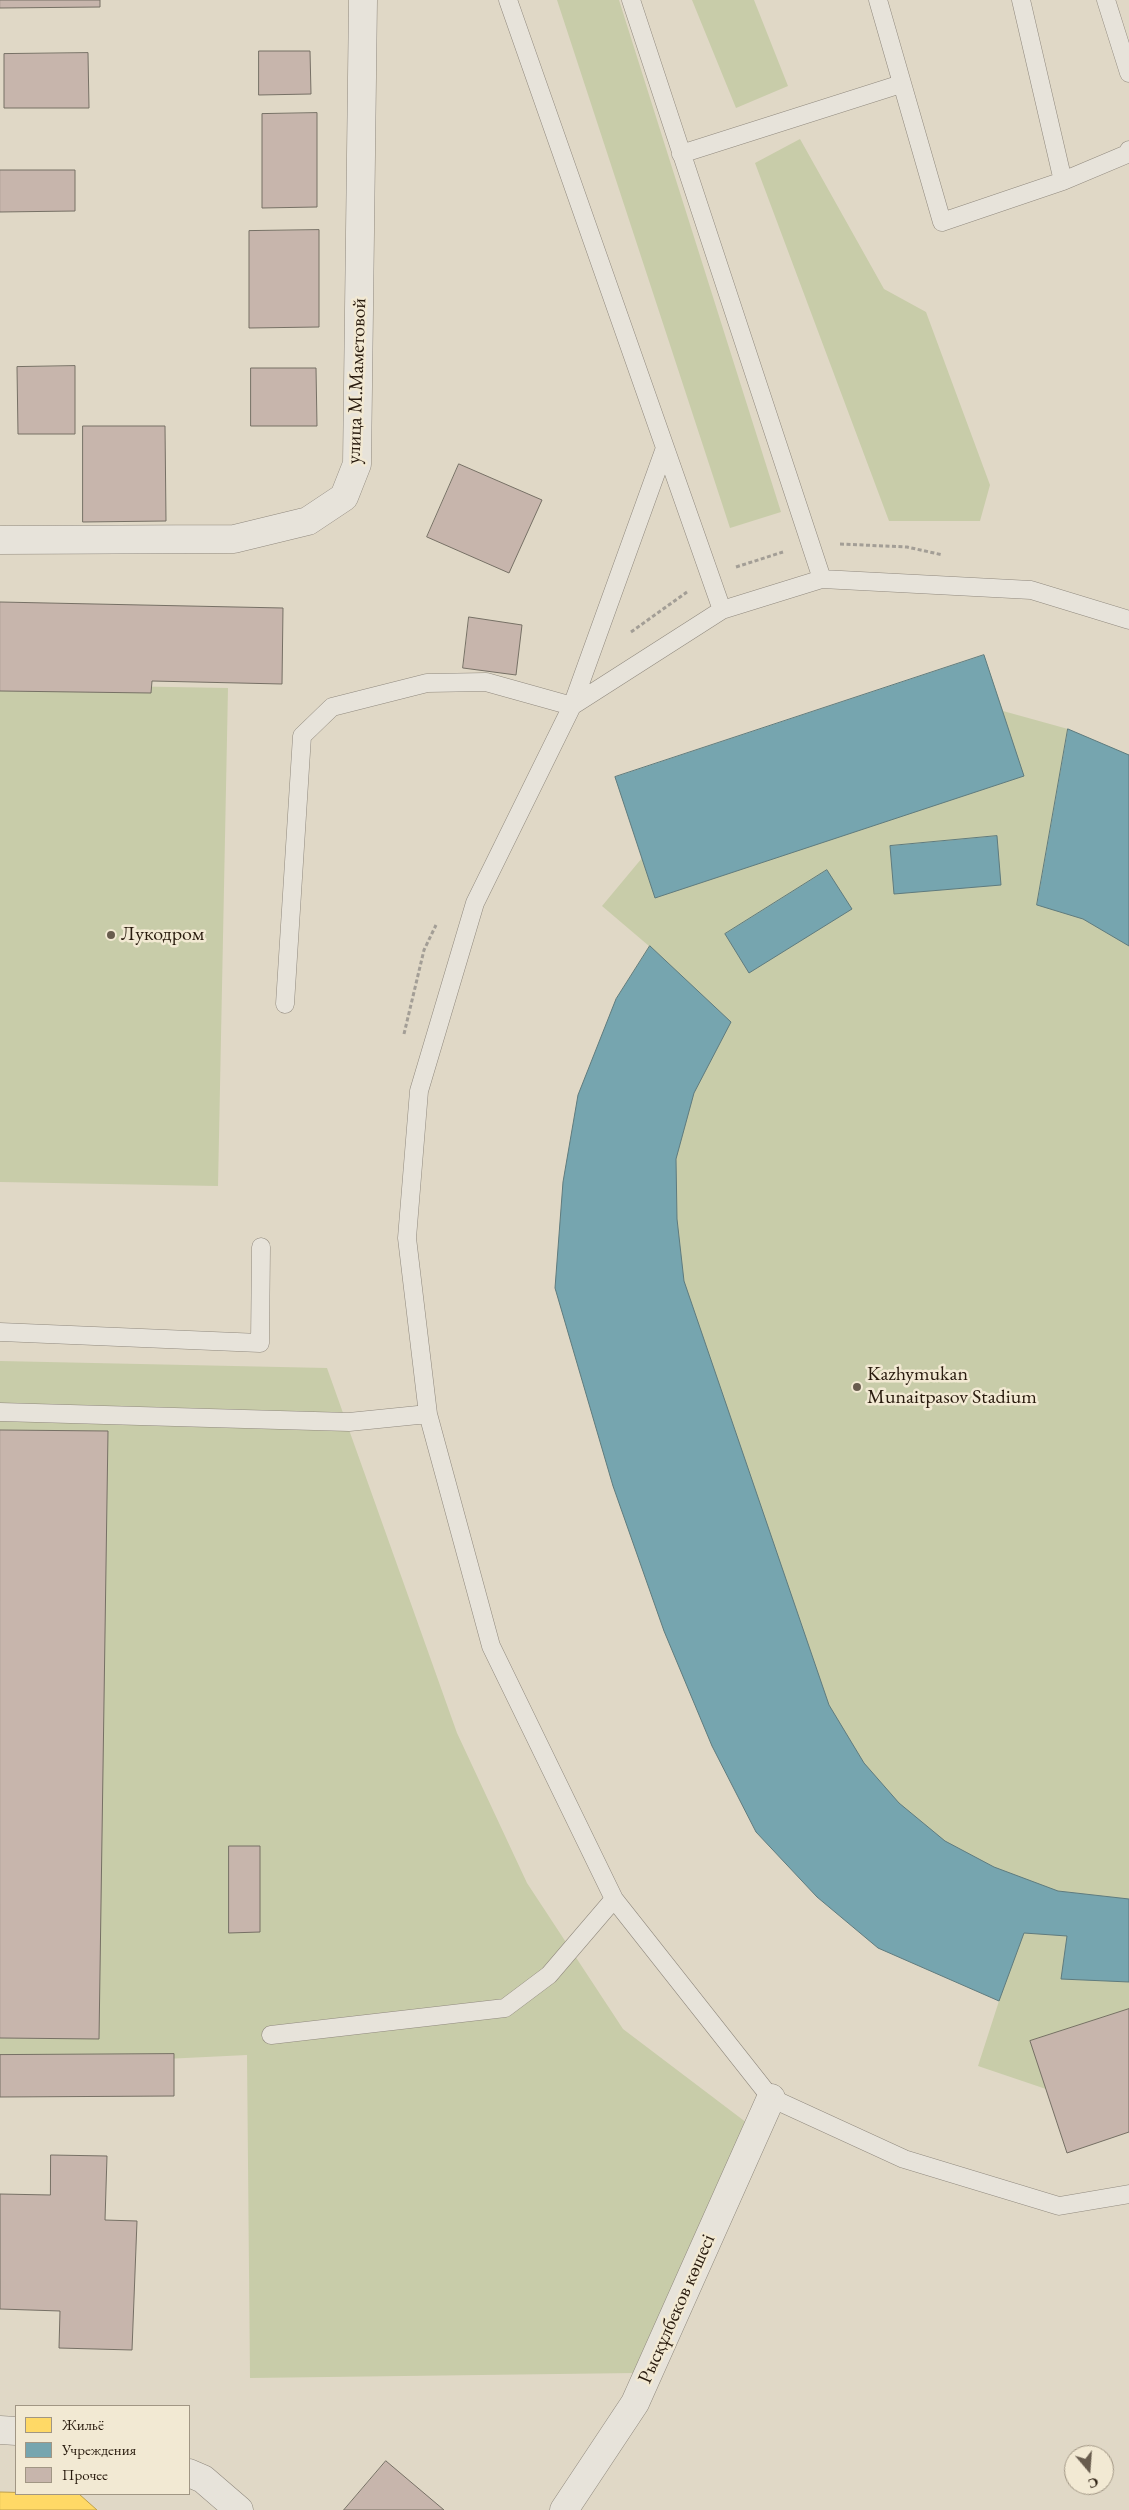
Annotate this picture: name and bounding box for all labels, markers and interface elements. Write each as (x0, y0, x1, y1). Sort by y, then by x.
street label: улица М.Маметовой (342, 298, 372, 464)
place label: Лукодром (121, 923, 204, 947)
marker: Лукодром (105, 929, 117, 941)
place label: Kazhymukan Munaitpasov Stadium (867, 1363, 1037, 1410)
marker: Kazhymukan Munaitpasov Stadium (851, 1381, 863, 1393)
street label: Рысқұлбеков көшесі (633, 2231, 721, 2387)
legend (15, 2405, 190, 2495)
text: Жильё (62, 2415, 104, 2434)
text: Учреждения (62, 2440, 136, 2459)
north arrow (1064, 2445, 1114, 2495)
text: Прочее (62, 2465, 108, 2484)
text: С (1086, 2473, 1101, 2493)

